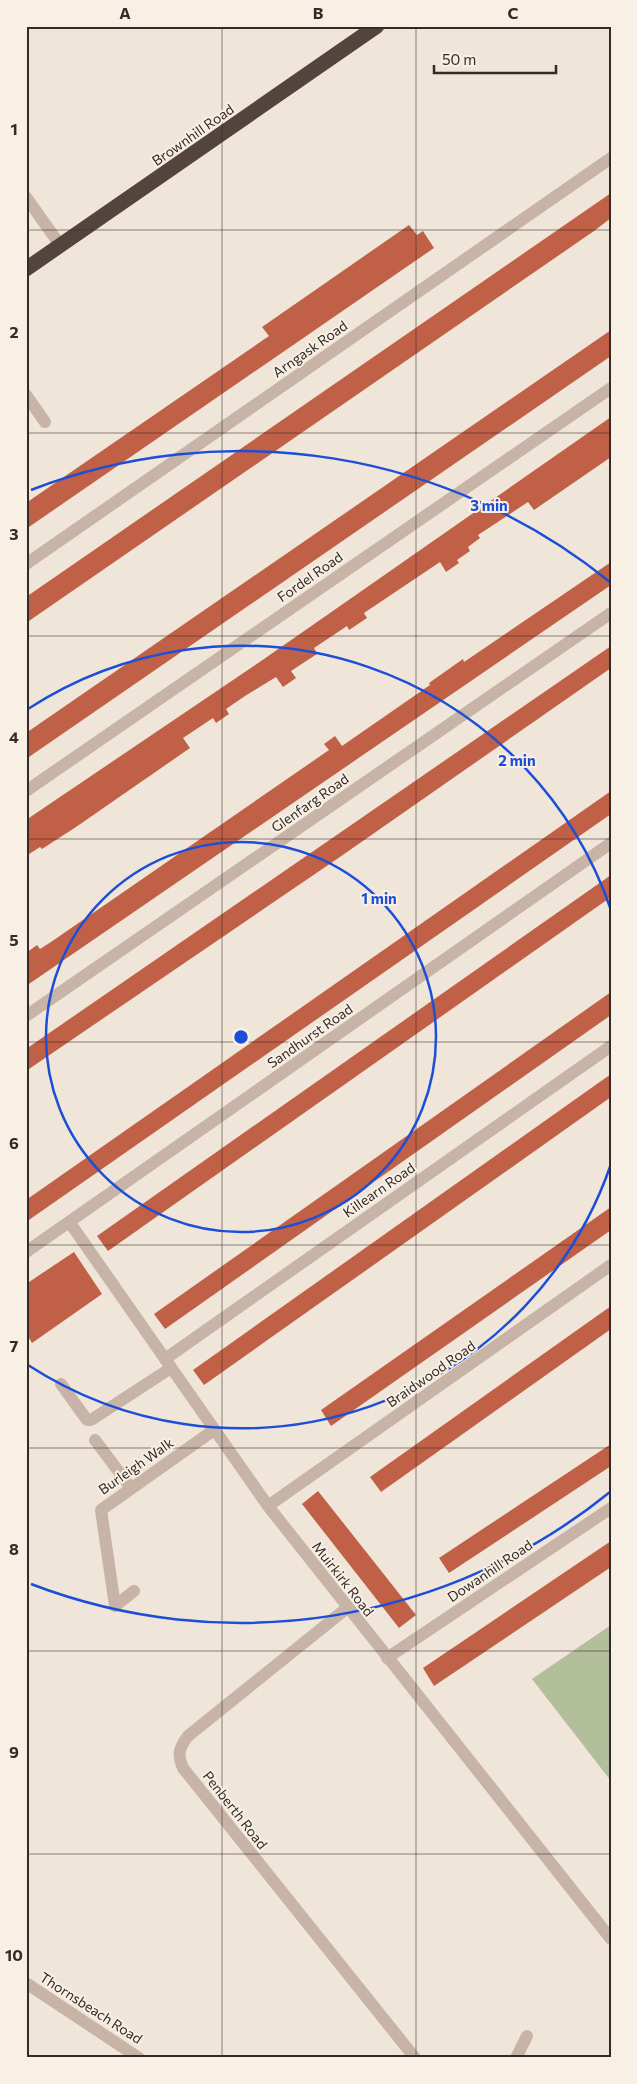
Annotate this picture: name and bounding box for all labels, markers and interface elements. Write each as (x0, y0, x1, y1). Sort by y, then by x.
text: A (119, 3, 131, 22)
text: B (313, 3, 324, 22)
text: C (508, 3, 519, 22)
scale bar (434, 42, 557, 74)
text: 50 m (442, 50, 476, 68)
street label: Brownhill Road (149, 100, 237, 169)
text: 1 (10, 119, 18, 138)
street label: Arngask Road (269, 317, 350, 381)
text: 2 (9, 322, 19, 341)
text: 3 min (470, 496, 508, 514)
text: 3 (9, 524, 19, 543)
street label: Fordel Road (274, 548, 346, 605)
text: 4 (9, 727, 19, 746)
text: 2 min (498, 751, 536, 769)
street label: Glenfarg Road (268, 770, 352, 836)
text: 1 min (361, 889, 397, 907)
text: 5 (9, 930, 19, 949)
street label: Sandhurst Road (264, 1000, 356, 1071)
centre of rings (232, 1028, 250, 1046)
text: 6 (9, 1133, 19, 1152)
street label: Killearn Road (340, 1159, 418, 1221)
text: 7 (10, 1336, 19, 1355)
street label: Braidwood Road (383, 1337, 478, 1411)
street label: Burleigh Walk (95, 1433, 177, 1498)
street label: Dowanhill Road (444, 1536, 535, 1605)
street label: Muirkirk Road (309, 1538, 378, 1619)
text: 8 (9, 1539, 19, 1558)
text: 9 (9, 1742, 19, 1761)
street label: Penberth Road (200, 1767, 271, 1852)
text: 10 (5, 1945, 23, 1964)
street label: Thornsbeach Road (37, 1968, 146, 2047)

